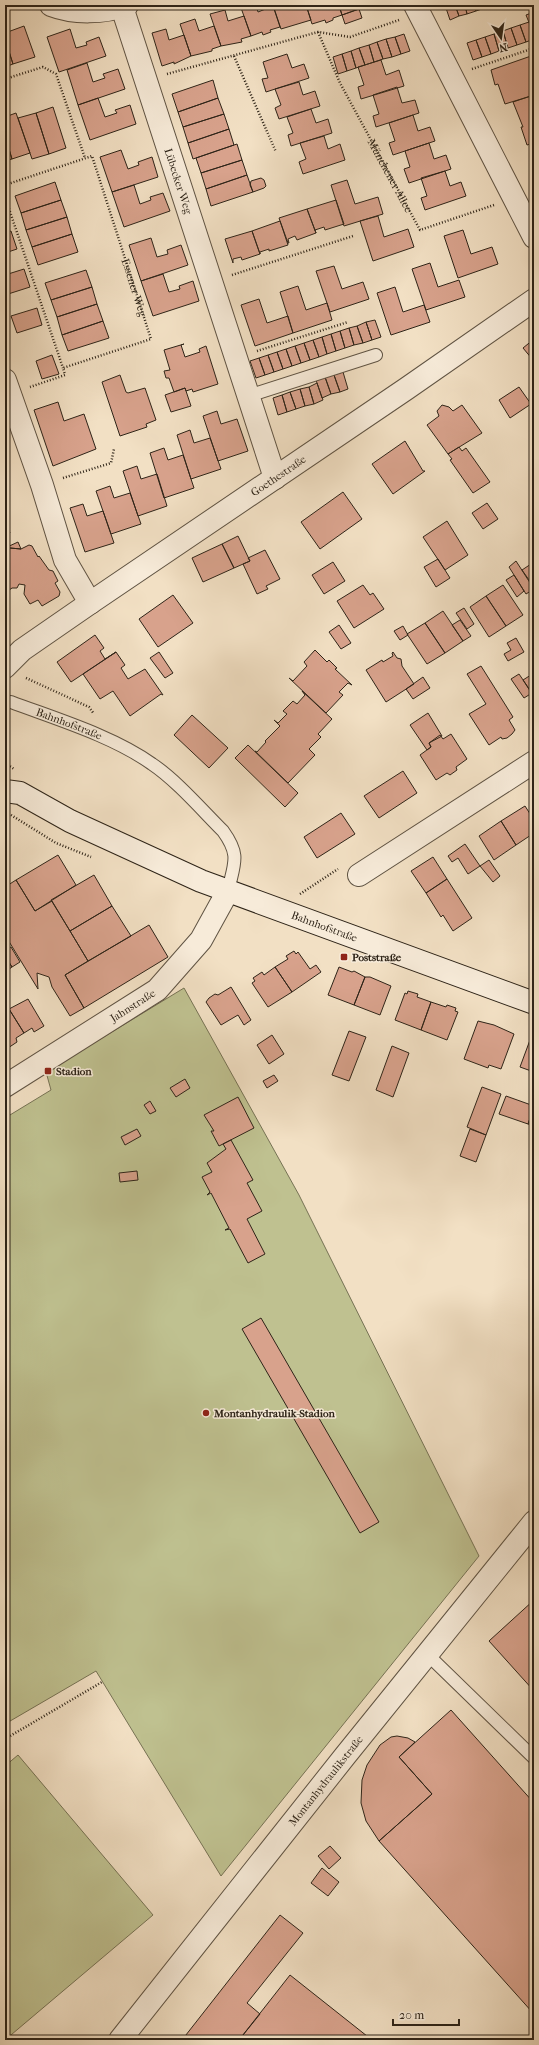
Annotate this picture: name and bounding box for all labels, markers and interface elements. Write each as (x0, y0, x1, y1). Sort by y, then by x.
north arrow (481, 18, 521, 58)
text: N (497, 40, 509, 55)
street label: Münchener Allee (365, 137, 416, 215)
street label: Lübecker Weg (162, 147, 195, 216)
street label: Essener Weg (119, 257, 150, 319)
street label: Goethestraße (248, 452, 309, 499)
street label: Bahnhofstraße (34, 705, 105, 742)
street label: Bahnhofstraße (290, 908, 360, 944)
place label: Poststraße (352, 951, 402, 964)
marker: Poststraße (339, 952, 349, 962)
street label: Jahnstraße (107, 986, 158, 1025)
place label: Stadion (56, 1065, 92, 1078)
marker: Stadion (43, 1066, 53, 1076)
place label: Montanhydraulik-Stadion (213, 1407, 336, 1420)
marker: Montanhydraulik-Stadion (201, 1408, 211, 1418)
street label: Montanhydraulikstraße (286, 1732, 366, 1828)
scale bar (393, 2001, 459, 2027)
text: 20 m (399, 2008, 424, 2022)

